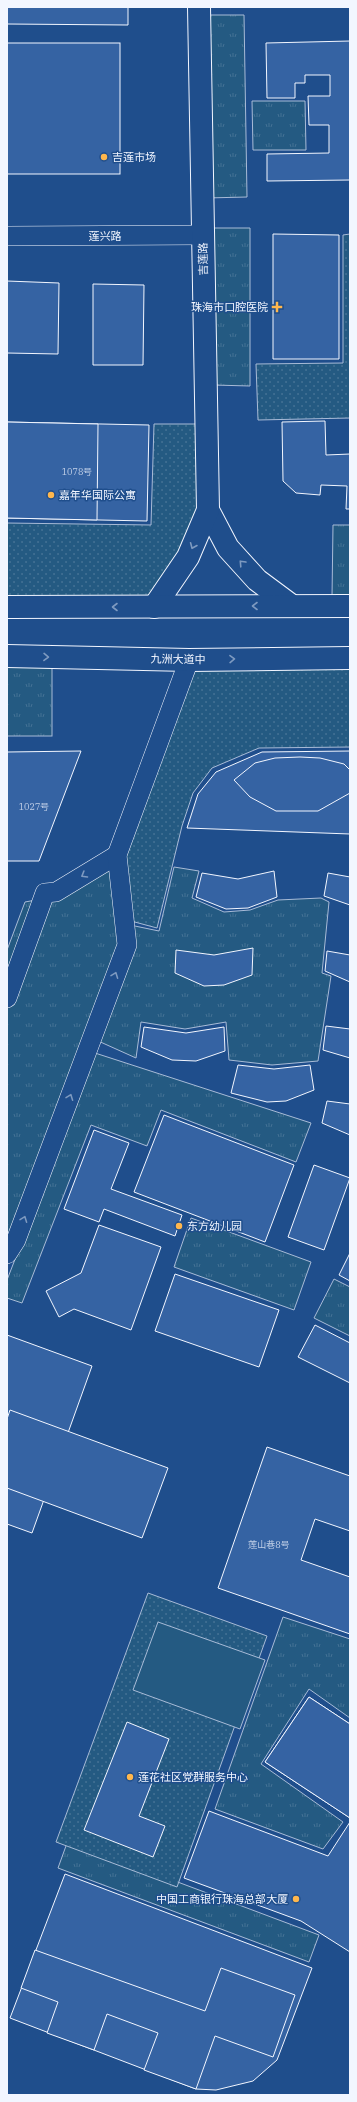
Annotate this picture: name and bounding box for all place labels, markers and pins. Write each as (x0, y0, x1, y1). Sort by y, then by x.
place label: 吉莲市场 (112, 150, 156, 164)
marker: 吉莲市场 (99, 152, 109, 162)
place label: 珠海市口腔医院 (191, 300, 268, 314)
marker: 珠海市口腔医院 (271, 301, 283, 313)
place label: 嘉年华国际公寓 (59, 488, 136, 502)
marker: 嘉年华国际公寓 (46, 490, 56, 500)
place label: 东方幼儿园 (187, 1219, 242, 1233)
marker: 东方幼儿园 (174, 1221, 184, 1231)
place label: 莲花社区党群服务中心 (138, 1770, 248, 1784)
marker: 莲花社区党群服务中心 (125, 1772, 135, 1782)
place label: 中国工商银行珠海总部大厦 (156, 1892, 288, 1906)
marker: 中国工商银行珠海总部大厦 (291, 1894, 301, 1904)

